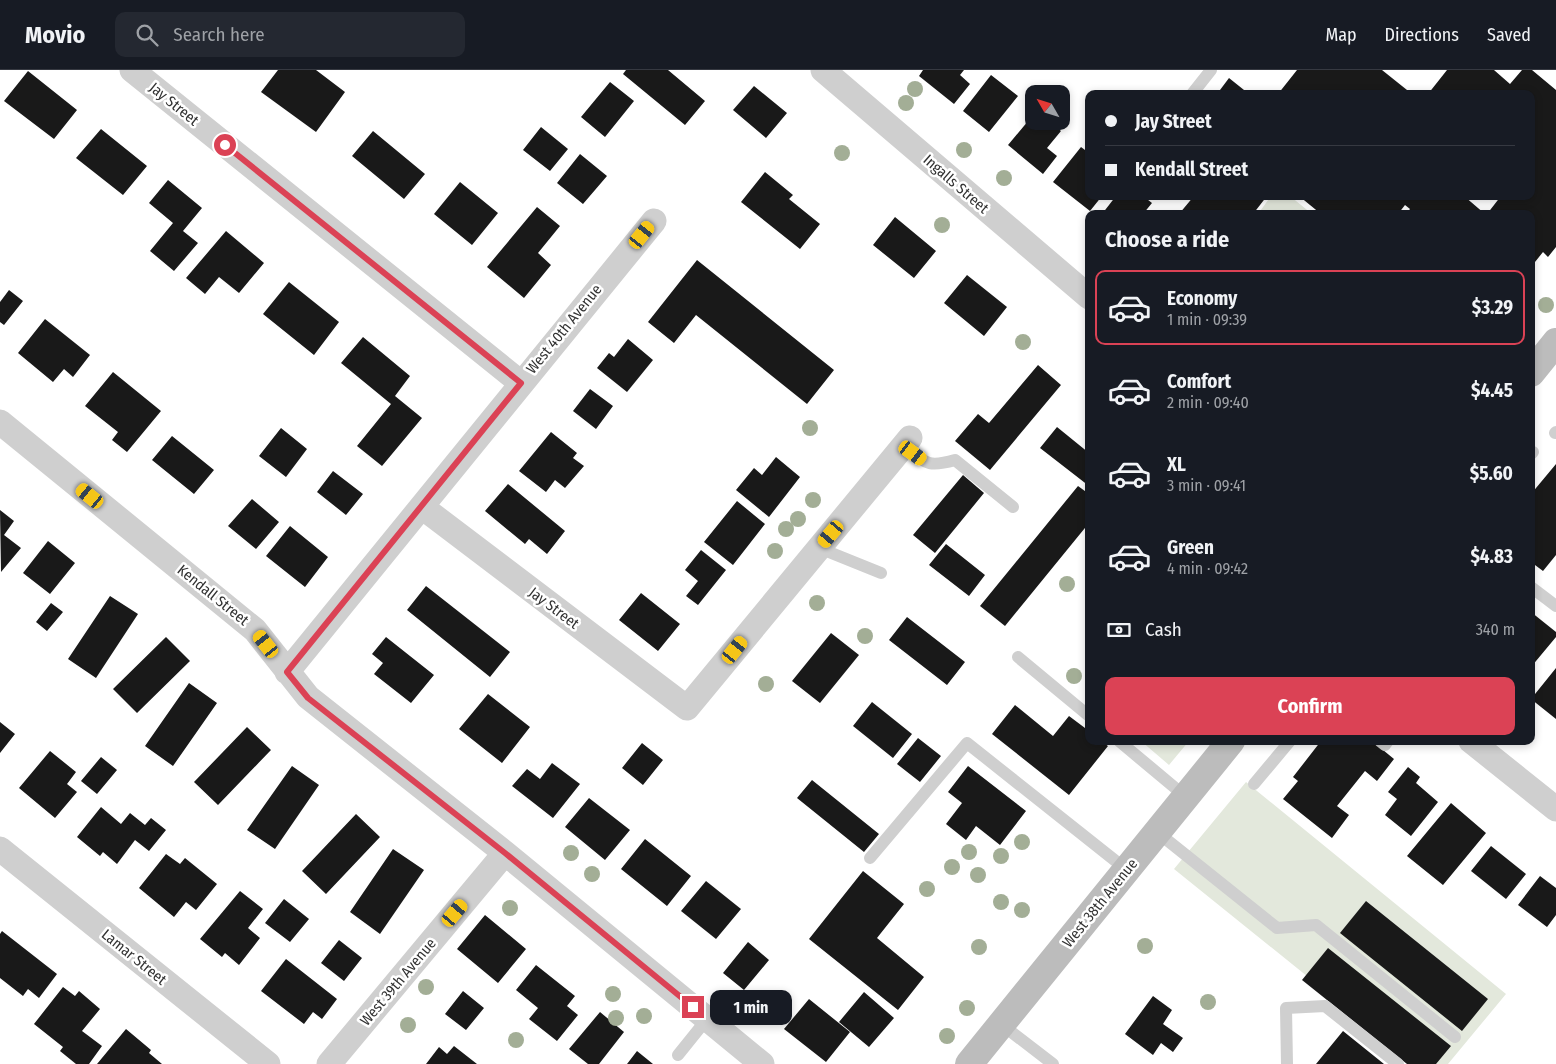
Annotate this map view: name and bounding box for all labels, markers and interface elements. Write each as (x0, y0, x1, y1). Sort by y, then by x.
search box (115, 12, 465, 57)
text: Movio (25, 21, 85, 49)
icon: search (133, 21, 161, 49)
text: Search here (173, 23, 265, 46)
text: Map (1325, 24, 1357, 46)
text: Directions (1385, 24, 1459, 46)
text: Saved (1487, 24, 1531, 46)
street label: Jay Street (146, 79, 202, 129)
north arrow (1025, 85, 1070, 130)
map controls (1025, 85, 1070, 130)
text: Jay Street (1135, 110, 1212, 133)
route start (214, 134, 236, 156)
street label: Ingalls Street (920, 151, 992, 217)
text: Kendall Street (1135, 158, 1248, 181)
car (626, 219, 657, 251)
text: Choose a ride (1105, 226, 1229, 253)
street label: West 40th Avenue (522, 281, 606, 377)
icon: car (1107, 285, 1152, 330)
text: Economy (1167, 287, 1237, 310)
text: $3.29 (1472, 296, 1513, 319)
text: 1 min · 09:39 (1167, 310, 1247, 329)
icon: car (1107, 368, 1152, 413)
text: Comfort (1167, 370, 1231, 393)
text: $4.45 (1471, 379, 1513, 402)
text: 2 min · 09:40 (1167, 393, 1249, 412)
car (896, 438, 929, 468)
icon: car (1107, 451, 1152, 496)
text: XL (1167, 453, 1186, 476)
text: $5.60 (1470, 462, 1513, 485)
text: 3 min · 09:41 (1167, 476, 1246, 495)
car (73, 481, 106, 511)
car (815, 518, 846, 550)
icon: car (1107, 534, 1152, 579)
text: Green (1167, 536, 1214, 559)
text: $4.83 (1470, 545, 1513, 568)
text: 4 min · 09:42 (1167, 559, 1248, 578)
street label: Kendall Street (174, 561, 252, 629)
street label: Jay Street (525, 583, 583, 633)
icon: cash (1105, 616, 1133, 644)
text: Cash (1145, 618, 1182, 641)
text: 340 m (1476, 620, 1515, 639)
car (250, 628, 281, 660)
car (719, 634, 750, 666)
button: Confirm (1105, 677, 1515, 735)
street label: West 38th Avenue (1059, 855, 1141, 951)
car (439, 897, 470, 929)
street label: Lamar Street (98, 925, 170, 989)
street label: West 39th Avenue (356, 935, 440, 1029)
callout: 1 min (710, 990, 793, 1024)
route end (682, 996, 704, 1018)
text: 1 min (734, 998, 768, 1017)

